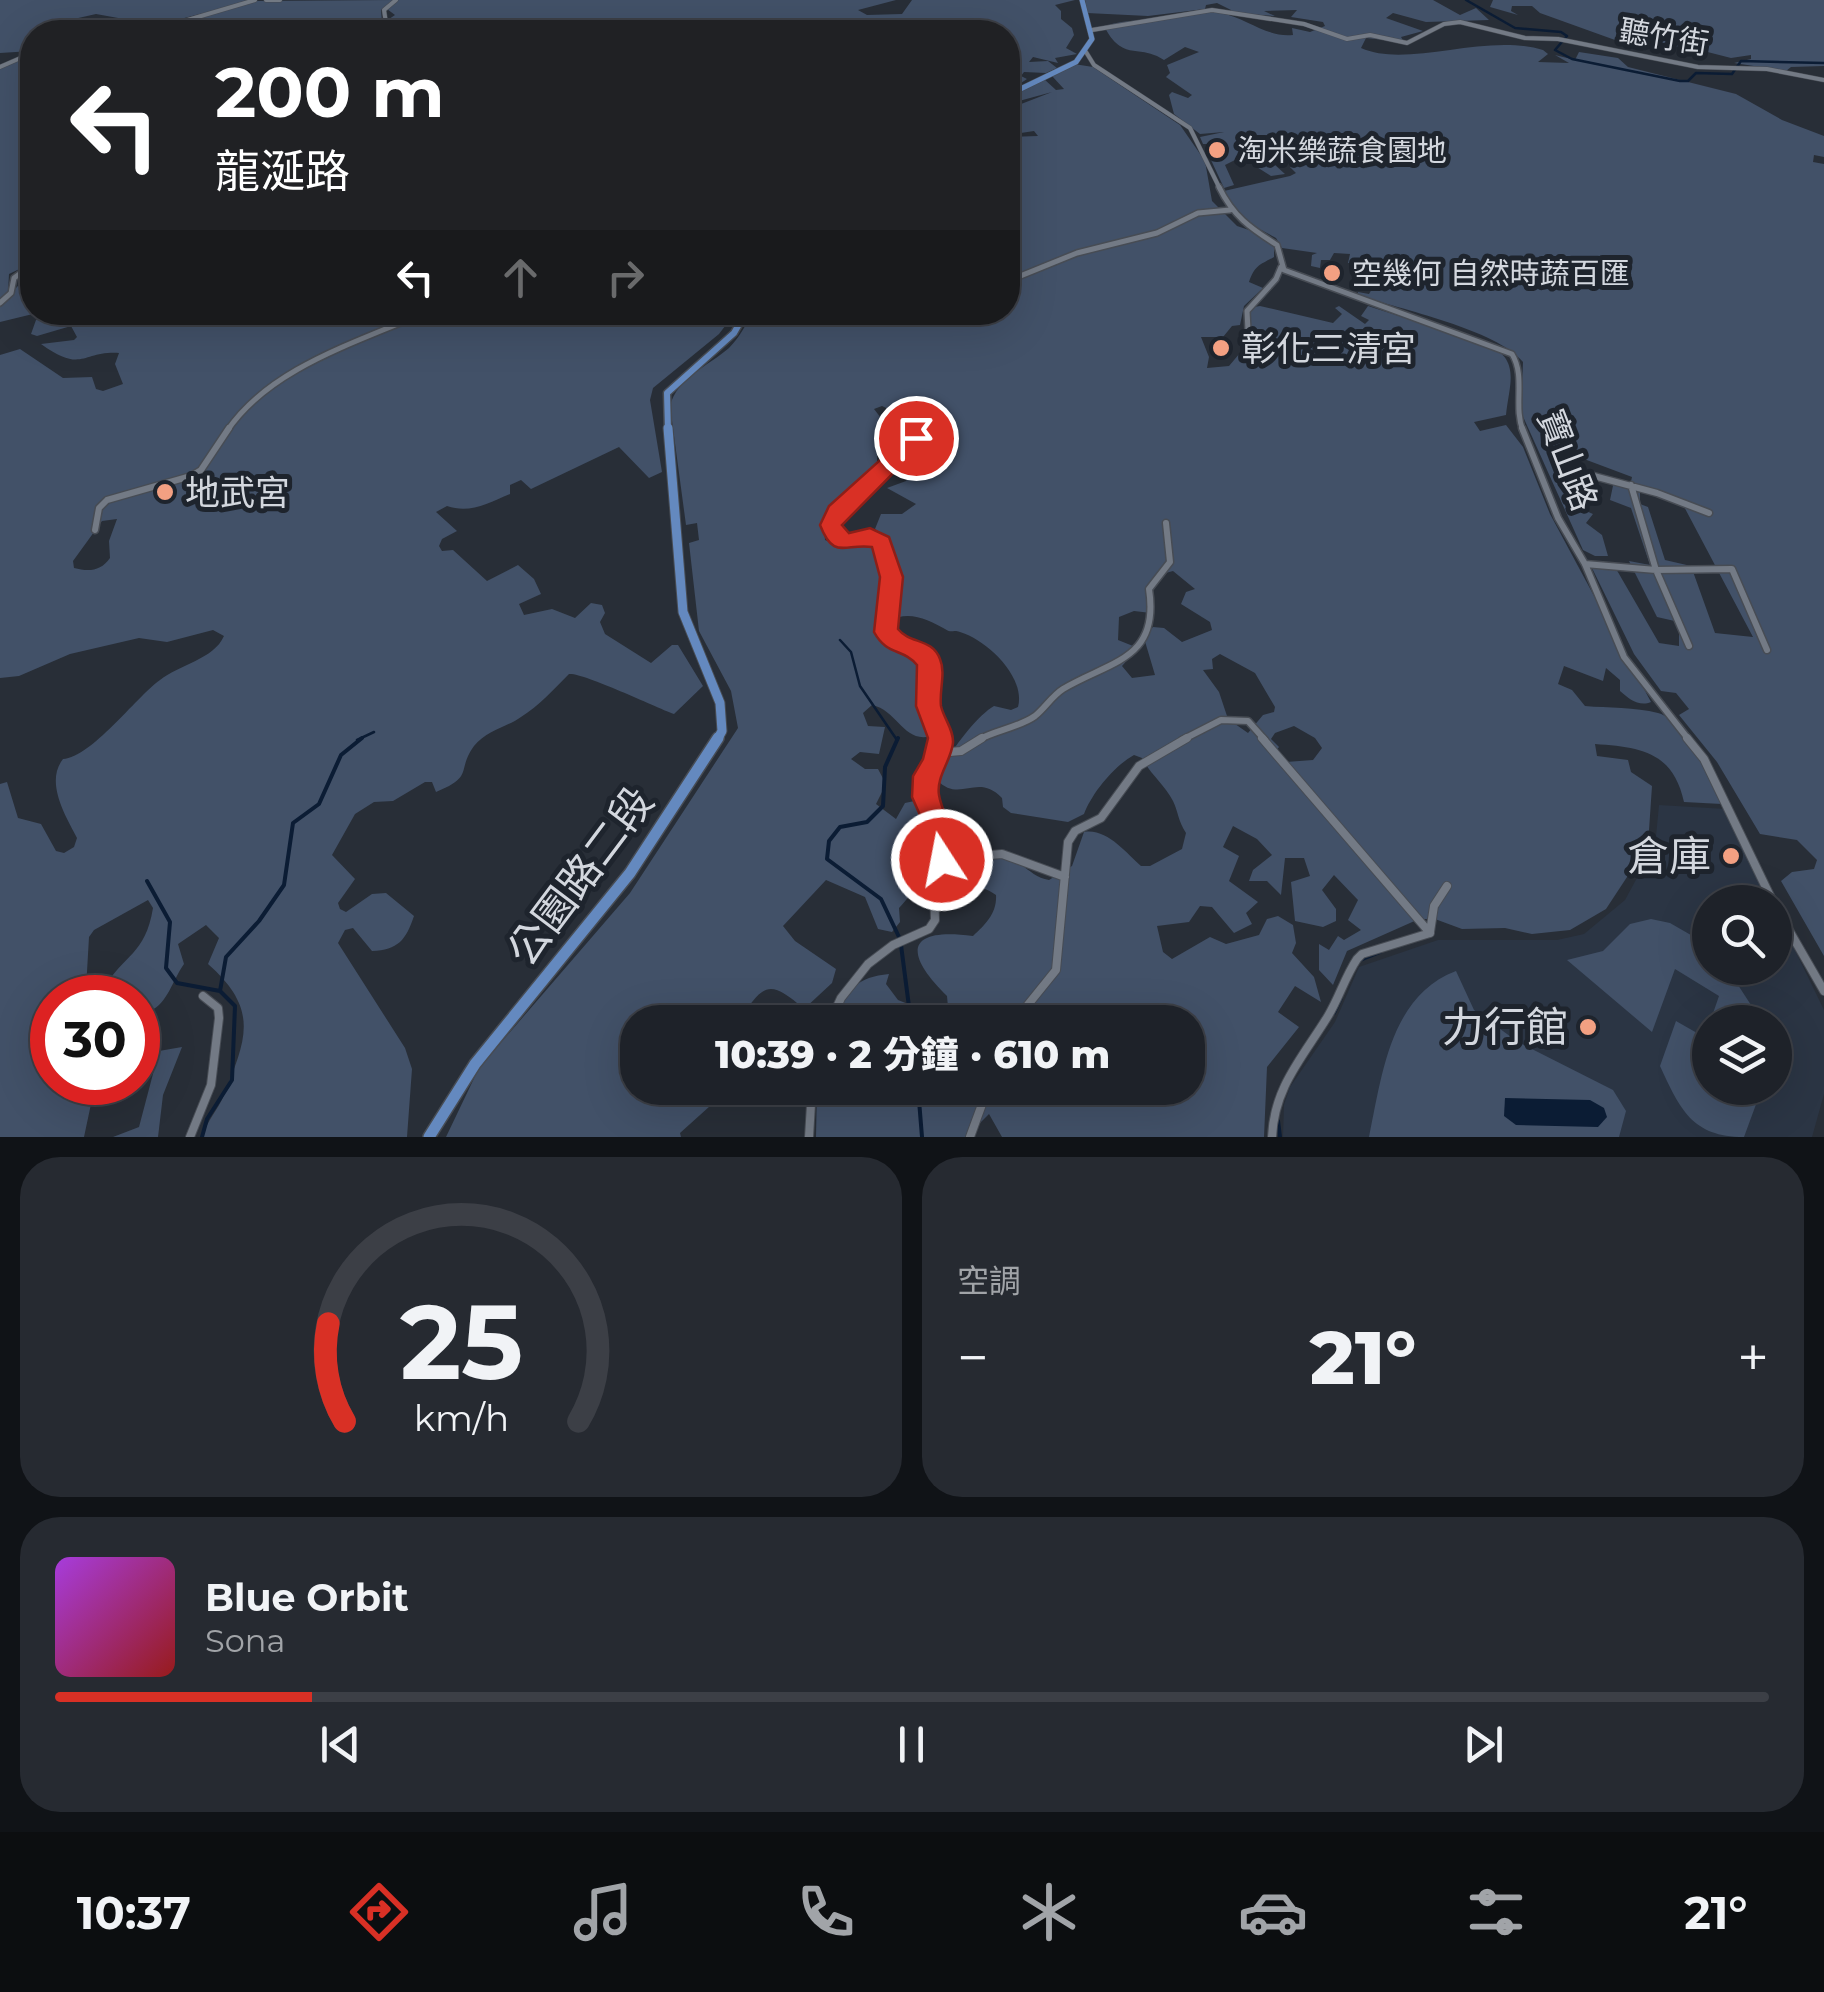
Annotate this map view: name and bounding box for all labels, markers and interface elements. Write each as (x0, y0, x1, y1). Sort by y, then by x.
street label: 聽竹街 (1617, 12, 1711, 62)
text: 200 m (215, 49, 445, 135)
icon: left (50, 60, 180, 190)
place label: 淘米樂蔬食園地 (1237, 132, 1447, 169)
marker: 淘米樂蔬食園地 (1206, 139, 1228, 161)
text: 龍涎路 (215, 143, 350, 198)
icon: left (388, 250, 443, 305)
icon: ahead (493, 250, 548, 305)
icon: right (598, 250, 653, 305)
place label: 空幾何 自然時蔬百匯 (1352, 255, 1630, 292)
marker: 空幾何 自然時蔬百匯 (1321, 262, 1343, 284)
place label: 彰化三清宮 (1241, 327, 1416, 370)
marker: 彰化三清宮 (1210, 337, 1232, 359)
pin (874, 396, 959, 481)
street label: 寶山路 (1529, 403, 1607, 517)
icon: arrive (889, 411, 944, 466)
place label: 地武宮 (185, 471, 290, 514)
marker: 地武宮 (154, 481, 176, 503)
street label: 公園路二段 (496, 776, 664, 976)
position arrow (890, 808, 994, 912)
place label: 倉庫 (1627, 830, 1711, 882)
marker: 倉庫 (1720, 845, 1742, 867)
map controls (1692, 885, 1792, 1105)
button: search (1692, 885, 1792, 985)
speed limit sign: 30 (30, 975, 160, 1105)
place label: 力行館 (1442, 1001, 1568, 1053)
button: layers (1692, 1005, 1792, 1105)
marker: 力行館 (1577, 1016, 1599, 1038)
text: 10:39 · 2 分鐘 · 610 m (715, 1031, 1110, 1078)
text: 空調 (957, 1261, 1021, 1300)
text: 25 (399, 1278, 523, 1405)
text: 21° (1310, 1311, 1416, 1403)
text: − (957, 1324, 989, 1391)
text: + (1737, 1324, 1769, 1391)
text: km/h (413, 1396, 509, 1440)
text: Blue Orbit (205, 1574, 409, 1621)
text: Sona (205, 1621, 285, 1660)
icon: previous (313, 1717, 368, 1772)
icon: pause (884, 1717, 939, 1772)
icon: next (1456, 1717, 1511, 1772)
icon: directions (344, 1877, 414, 1947)
icon: music (568, 1877, 638, 1947)
icon: phone (791, 1877, 861, 1947)
icon: climate (1014, 1877, 1084, 1947)
icon: car (1238, 1877, 1308, 1947)
icon: filters (1461, 1877, 1531, 1947)
text: 10:37 (77, 1885, 191, 1940)
text: 21° (1684, 1885, 1747, 1940)

